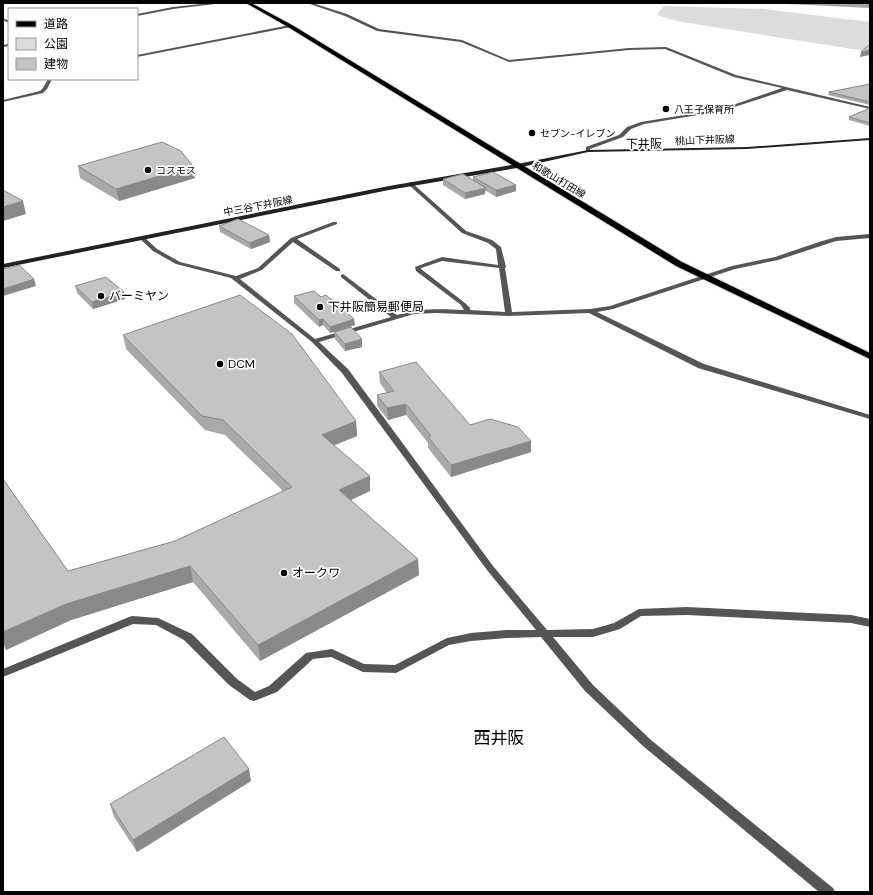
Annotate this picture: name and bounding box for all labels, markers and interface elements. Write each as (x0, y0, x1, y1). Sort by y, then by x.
legend (8, 8, 138, 80)
text: 道路 (44, 16, 68, 32)
text: 公園 (44, 36, 68, 52)
text: 建物 (44, 56, 68, 72)
place label: 八王子保育所 (674, 103, 734, 116)
marker: 八王子保育所 (661, 104, 671, 114)
place label: セブン-イレブン (540, 127, 615, 140)
marker: セブン-イレブン (527, 128, 537, 138)
street label: 桃山下井阪線 (675, 132, 735, 148)
district label: 下井阪 (626, 136, 662, 152)
street label: 和歌山打田線 (530, 159, 588, 201)
place label: コスモス (156, 164, 196, 177)
marker: コスモス (143, 165, 153, 175)
street label: 中三谷下井阪線 (222, 193, 294, 219)
place label: バーミヤン (109, 288, 169, 304)
marker: バーミヤン (96, 291, 106, 301)
place label: 下井阪簡易郵便局 (328, 299, 424, 315)
marker: 下井阪簡易郵便局 (315, 302, 325, 312)
place label: DCM (228, 356, 255, 372)
marker: DCM (215, 359, 225, 369)
place label: オークワ (292, 565, 340, 581)
marker: オークワ (279, 568, 289, 578)
district label: 西井阪 (474, 727, 525, 749)

